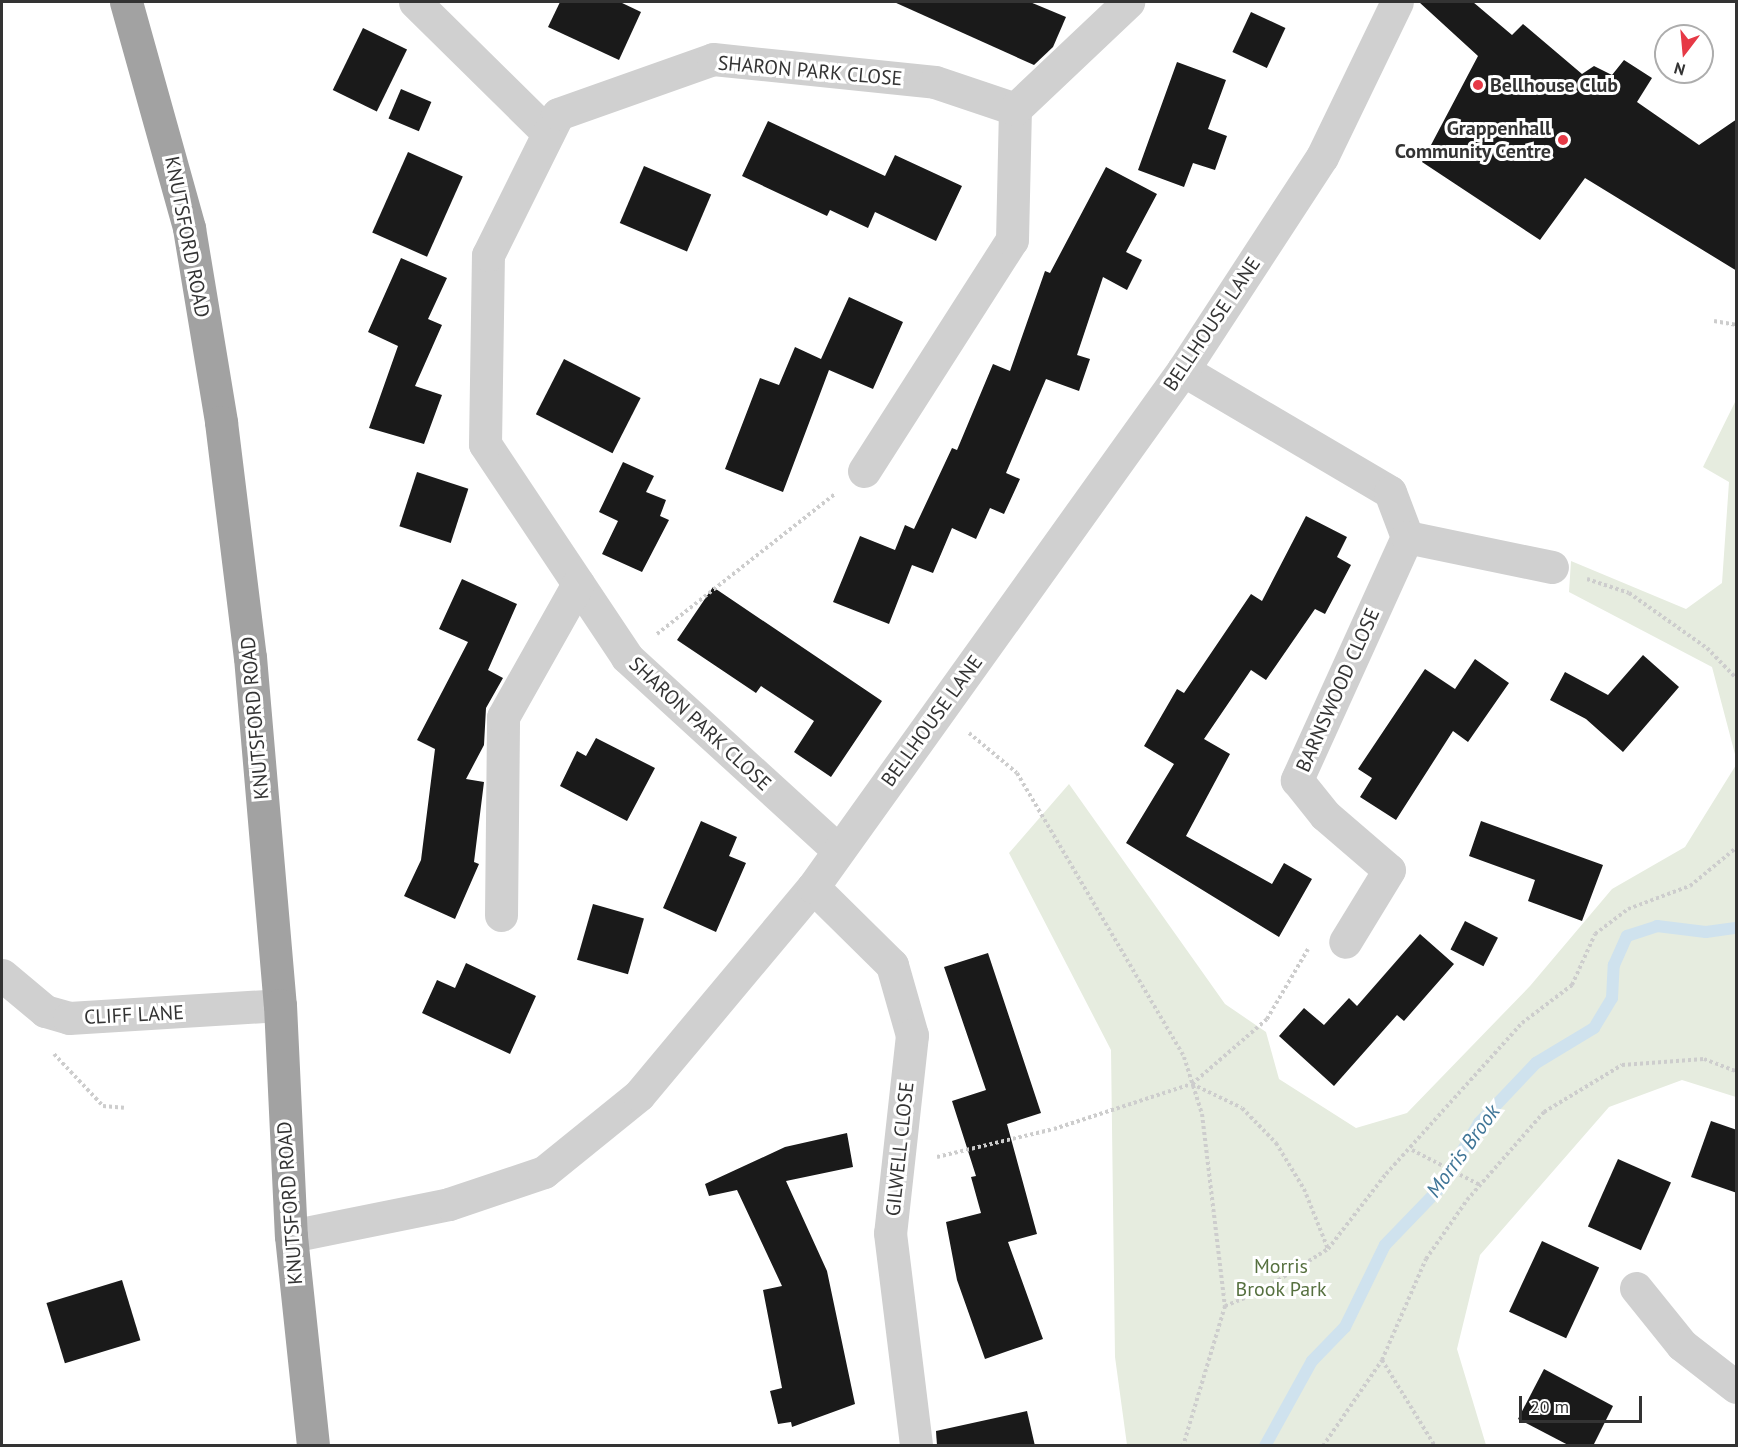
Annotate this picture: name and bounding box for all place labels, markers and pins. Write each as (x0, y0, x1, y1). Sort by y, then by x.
place label: Bellhouse Club (1490, 73, 1618, 97)
marker: Bellhouse Club (1471, 78, 1485, 92)
place label: Grappenhall Community Centre (1394, 116, 1551, 163)
marker: Grappenhall Community Centre (1556, 133, 1570, 147)

